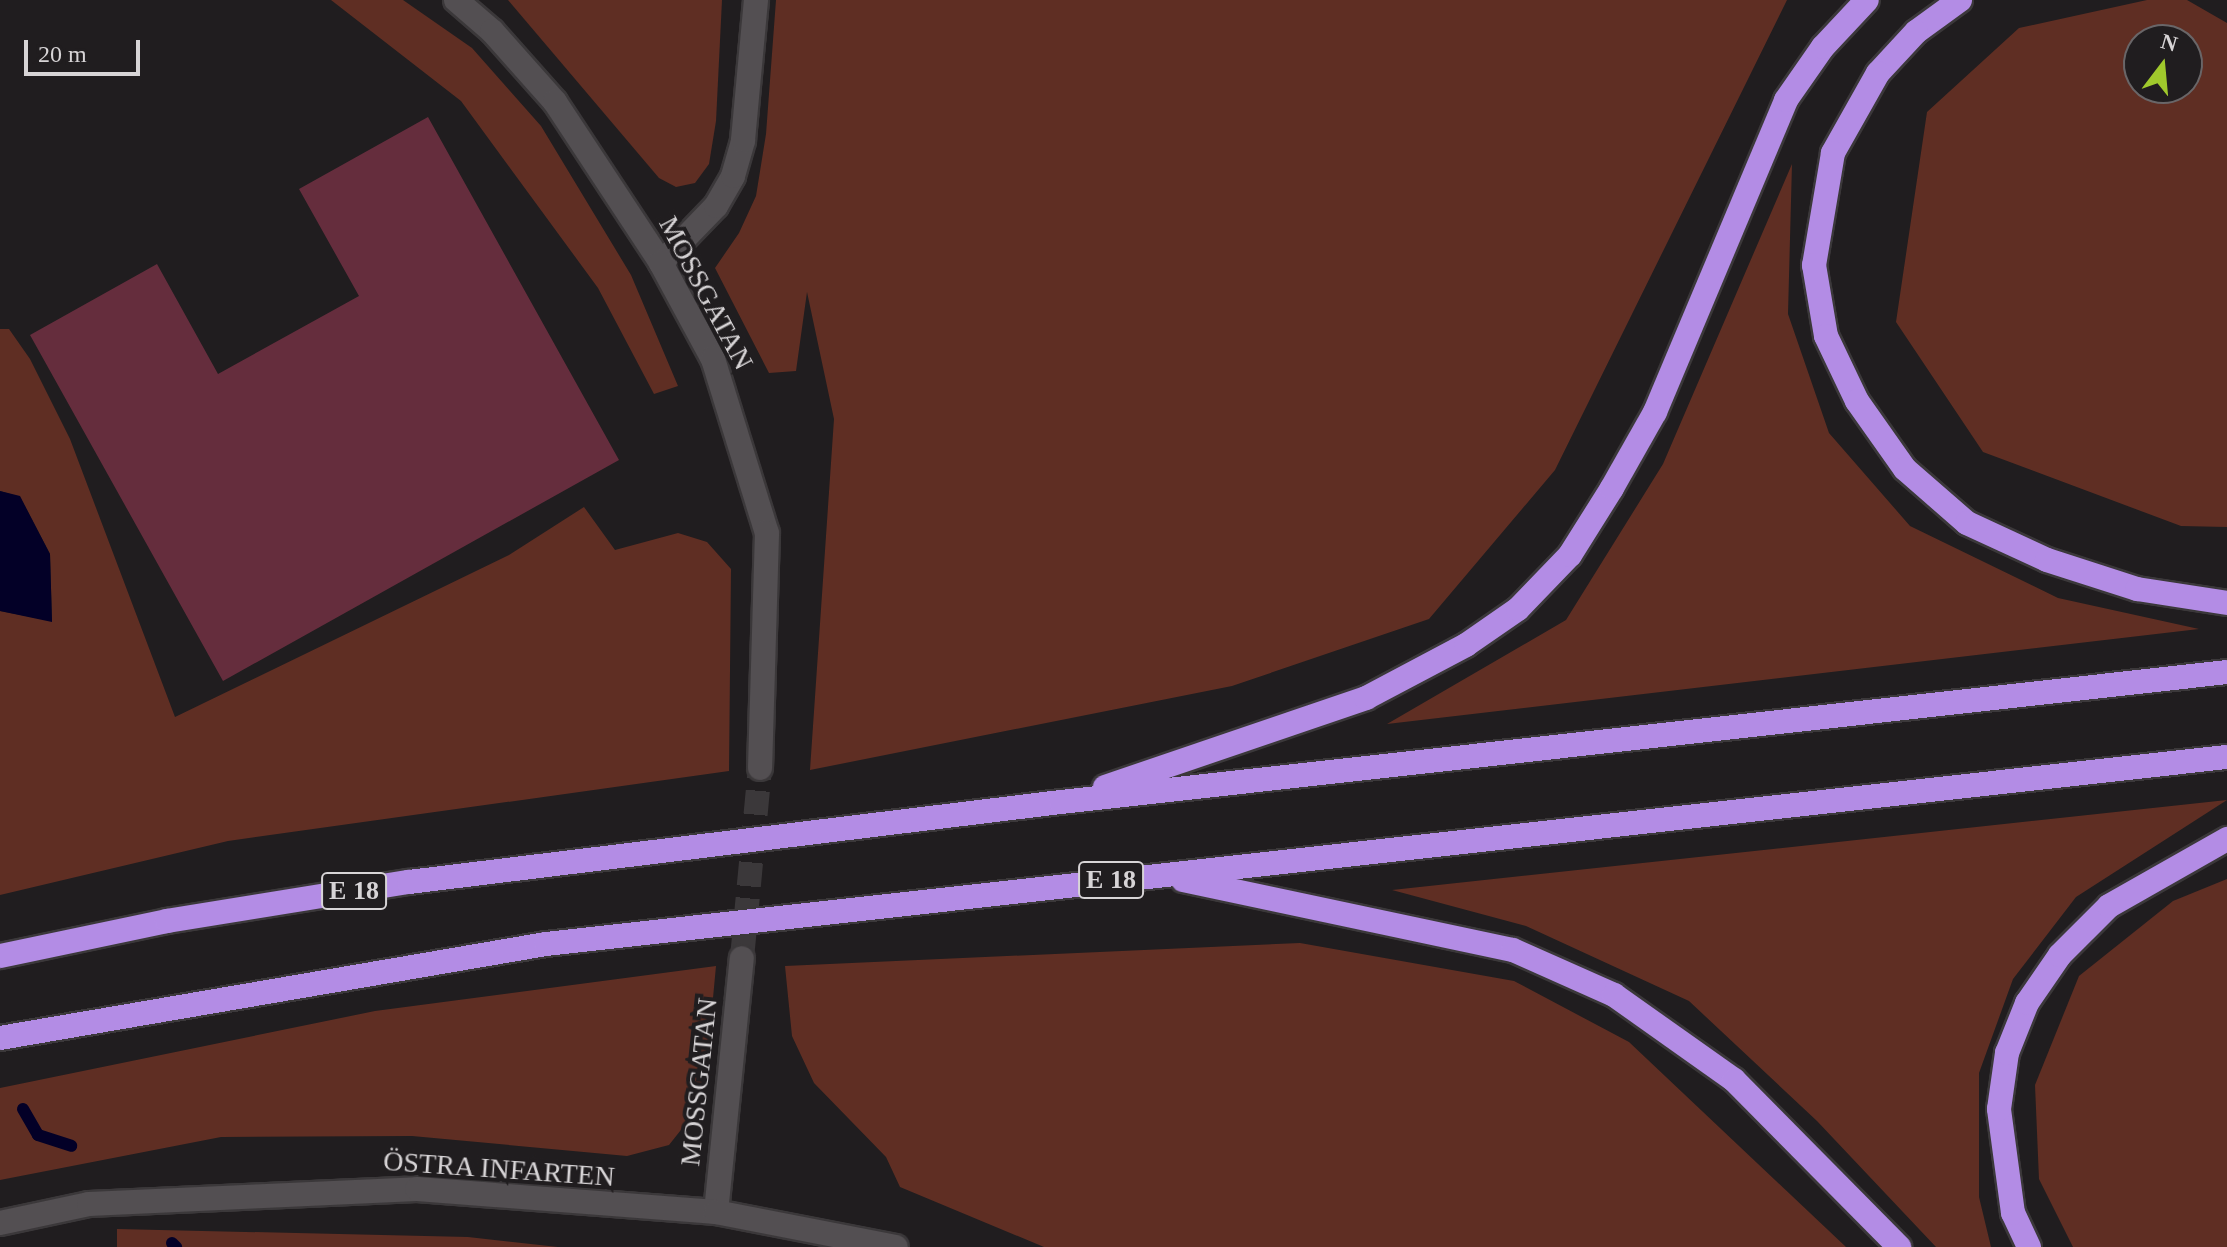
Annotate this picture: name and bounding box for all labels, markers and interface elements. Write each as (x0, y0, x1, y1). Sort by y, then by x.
scale bar (28, 24, 144, 74)
north arrow (2123, 24, 2203, 104)
text: N (2158, 28, 2180, 57)
text: 20 m (38, 41, 87, 67)
street label: MOSSGATAN (652, 211, 760, 375)
road number: E 18 (1077, 858, 1145, 902)
road number: E 18 (320, 869, 388, 913)
street label: MOSSGATAN (673, 996, 725, 1168)
street label: ÖSTRA INFARTEN (381, 1144, 617, 1194)

